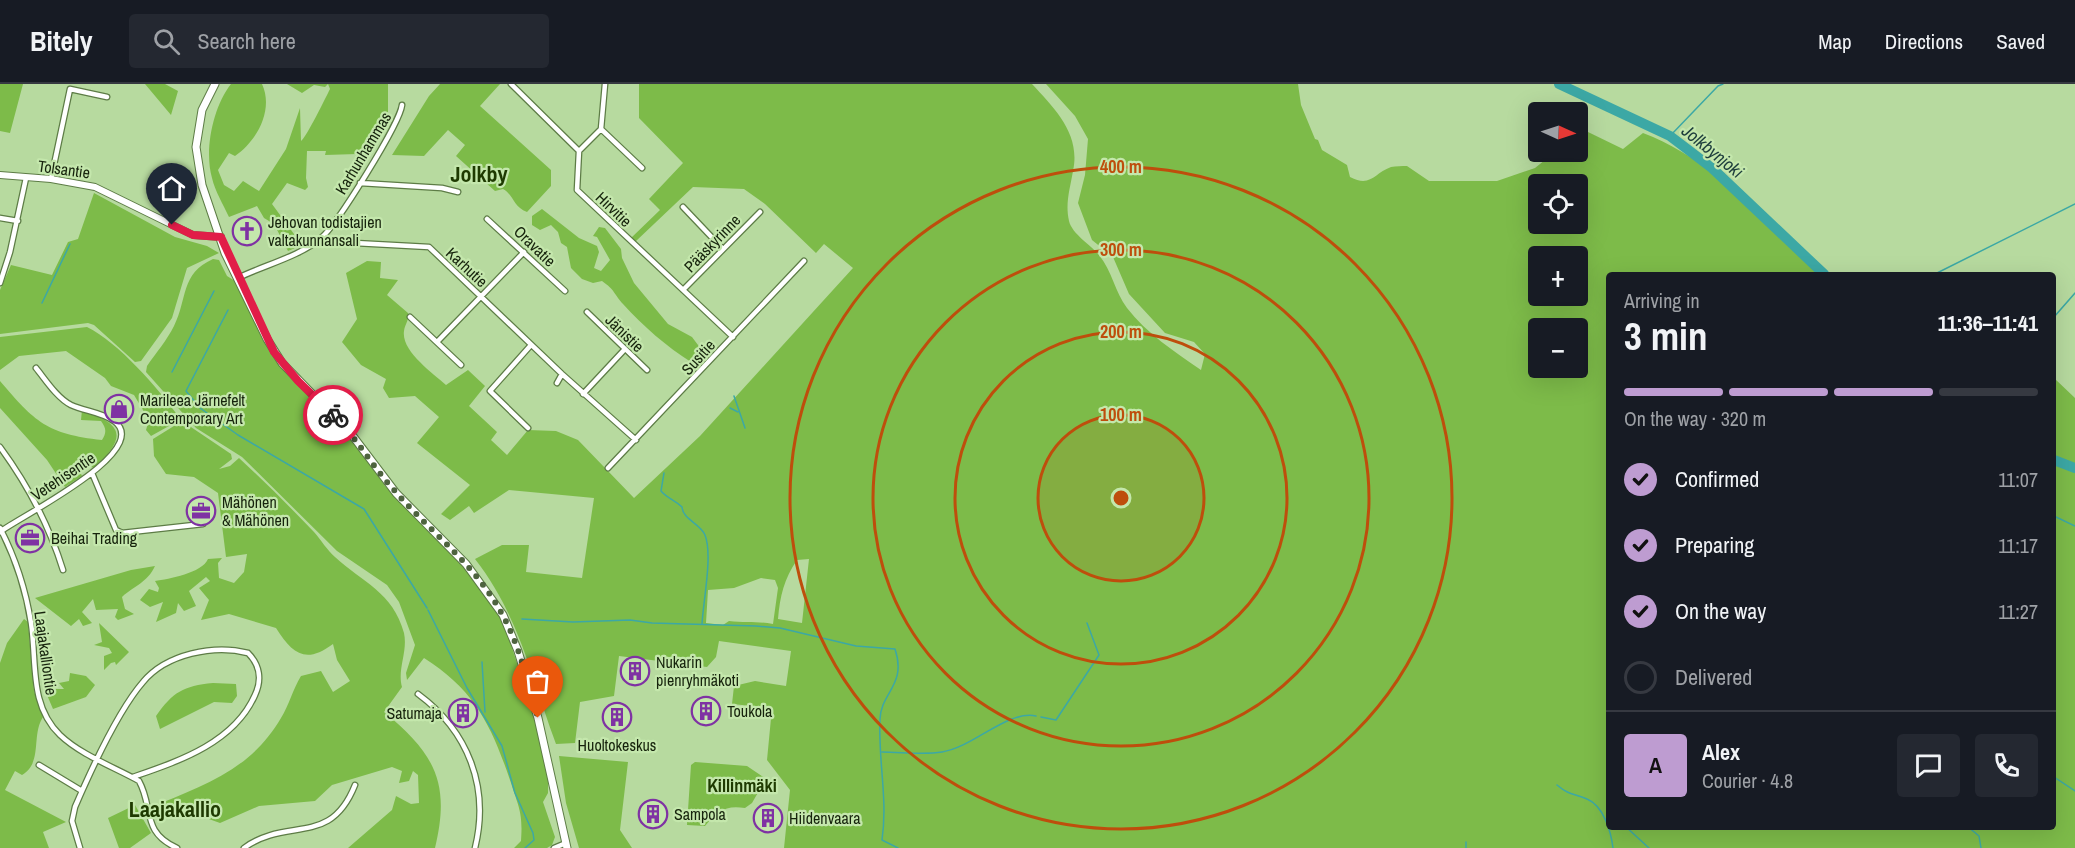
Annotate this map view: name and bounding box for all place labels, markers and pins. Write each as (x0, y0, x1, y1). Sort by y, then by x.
pin (146, 163, 197, 225)
place label: Jehovan todistajien valtakunnansali (268, 211, 382, 251)
church icon: Jehovan todistajien valtakunnansali (231, 215, 263, 247)
place label: Marileea Järnefelt Contemporary Art (140, 389, 245, 429)
shop icon: Marileea Järnefelt Contemporary Art (103, 393, 135, 425)
centre of rings (1111, 488, 1131, 508)
place label: Mähönen & Mähönen (222, 491, 289, 531)
office icon: Mähönen & Mähönen (185, 495, 217, 527)
office icon: Beihai Trading (14, 522, 46, 554)
place label: Beihai Trading (51, 527, 138, 549)
place label: Nukarin pienryhmäkoti (656, 651, 739, 691)
building icon: Nukarin pienryhmäkoti (619, 655, 651, 687)
pin (512, 656, 563, 718)
building icon: Toukola (690, 695, 722, 727)
building icon: Satumaja (447, 697, 479, 729)
place label: Toukola (727, 700, 773, 722)
building icon: Huoltokeskus (601, 701, 633, 733)
place label: Satumaja (387, 702, 443, 724)
place label: Huoltokeskus (578, 734, 656, 756)
building icon: Sampola (637, 798, 669, 830)
building icon: Hiidenvaara (752, 802, 784, 834)
place label: Sampola (674, 803, 726, 825)
place label: Hiidenvaara (789, 807, 861, 829)

